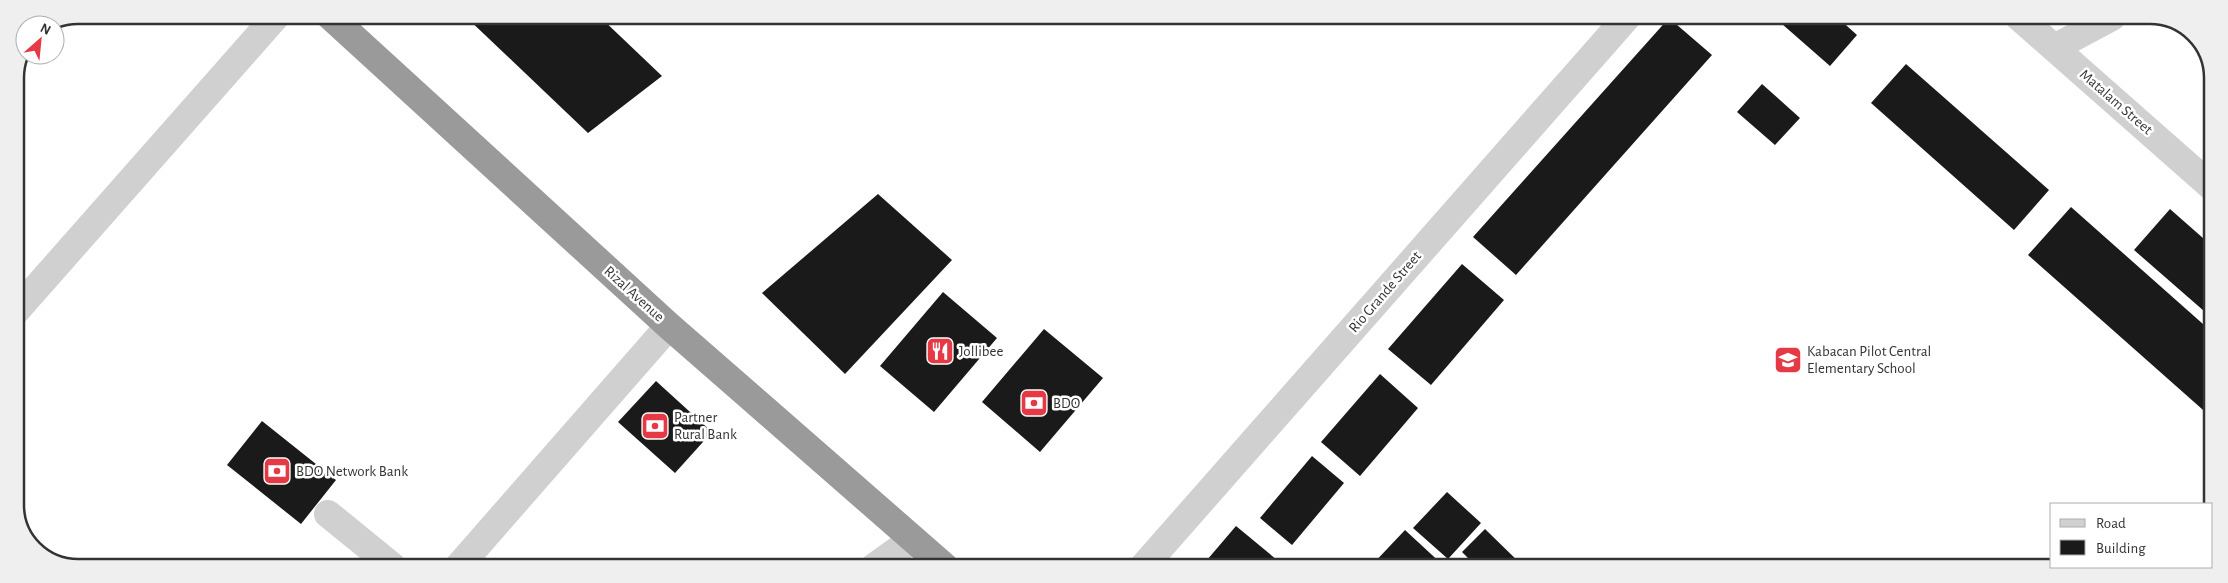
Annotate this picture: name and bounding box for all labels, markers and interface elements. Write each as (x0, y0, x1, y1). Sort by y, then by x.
north arrow (15, 15, 65, 65)
text: N (38, 21, 53, 38)
street label: Matalam Street (2077, 67, 2155, 138)
street label: Rio Grande Street (1346, 248, 1424, 335)
street label: Rizal Avenue (601, 263, 667, 325)
restaurant icon: Jollibee (925, 336, 955, 366)
place label: Jollibee (959, 344, 1003, 359)
place label: Kabacan Pilot Central Elementary School (1807, 344, 1931, 376)
school or university icon: Kabacan Pilot Central Elementary School (1773, 345, 1803, 375)
bank icon: BDO (1019, 388, 1049, 418)
place label: BDO (1053, 396, 1080, 411)
place label: Partner Rural Bank (674, 410, 737, 442)
bank icon: Partner Rural Bank (640, 411, 670, 441)
bank icon: BDO Network Bank (262, 456, 292, 486)
place label: BDO Network Bank (296, 464, 408, 479)
legend (2050, 503, 2213, 568)
text: Road (2096, 516, 2126, 531)
text: Building (2096, 541, 2146, 556)

